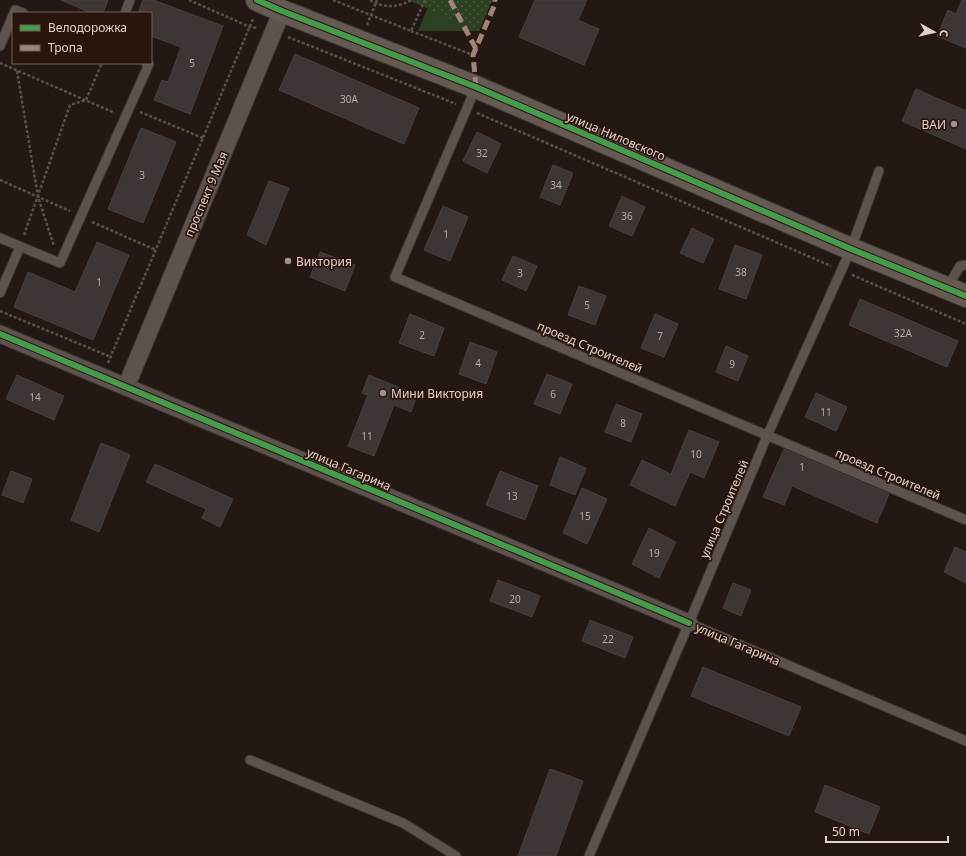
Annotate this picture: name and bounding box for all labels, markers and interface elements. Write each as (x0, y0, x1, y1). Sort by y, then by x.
legend (12, 12, 152, 64)
north arrow (914, 12, 954, 52)
text: Велодорожка (48, 19, 127, 36)
text: С (936, 29, 952, 38)
text: Тропа (48, 39, 83, 56)
house number: 5 (189, 56, 195, 70)
house number: 30А (340, 92, 359, 106)
street label: улица Ниловского (564, 107, 668, 165)
place label: ВАИ (921, 116, 946, 133)
marker: ВАИ (949, 119, 959, 129)
house number: 32 (476, 146, 488, 160)
street label: проспект 9 Мая (180, 149, 232, 239)
house number: 3 (139, 168, 145, 182)
house number: 34 (550, 178, 562, 192)
house number: 36 (621, 209, 633, 223)
house number: 1 (443, 227, 449, 241)
place label: Виктория (296, 253, 352, 270)
marker: Виктория (283, 256, 293, 266)
house number: 38 (735, 265, 747, 279)
house number: 3 (517, 266, 523, 280)
house number: 1 (96, 275, 102, 289)
house number: 5 (584, 298, 590, 312)
street label: проезд Строителей (535, 317, 645, 377)
house number: 32А (894, 326, 913, 340)
house number: 2 (419, 328, 425, 342)
house number: 7 (657, 329, 663, 343)
house number: 4 (475, 356, 481, 370)
house number: 9 (729, 357, 735, 371)
place label: Мини Виктория (391, 385, 483, 402)
house number: 6 (550, 387, 556, 401)
marker: Мини Виктория (378, 388, 388, 398)
house number: 14 (29, 390, 41, 404)
house number: 11 (820, 405, 832, 419)
house number: 8 (620, 416, 626, 430)
house number: 11 (361, 429, 373, 443)
street label: улица Гагарина (304, 444, 394, 494)
street label: проезд Строителей (833, 444, 943, 504)
house number: 10 (690, 447, 702, 461)
street label: улица Строителей (696, 457, 752, 561)
house number: 1 (799, 460, 805, 474)
house number: 13 (506, 489, 518, 503)
house number: 15 (579, 509, 591, 523)
house number: 19 (648, 546, 660, 560)
house number: 20 (509, 592, 521, 606)
street label: улица Гагарина (693, 619, 783, 669)
house number: 22 (602, 632, 614, 646)
scale bar (826, 818, 948, 844)
text: 50 m (832, 823, 860, 840)

